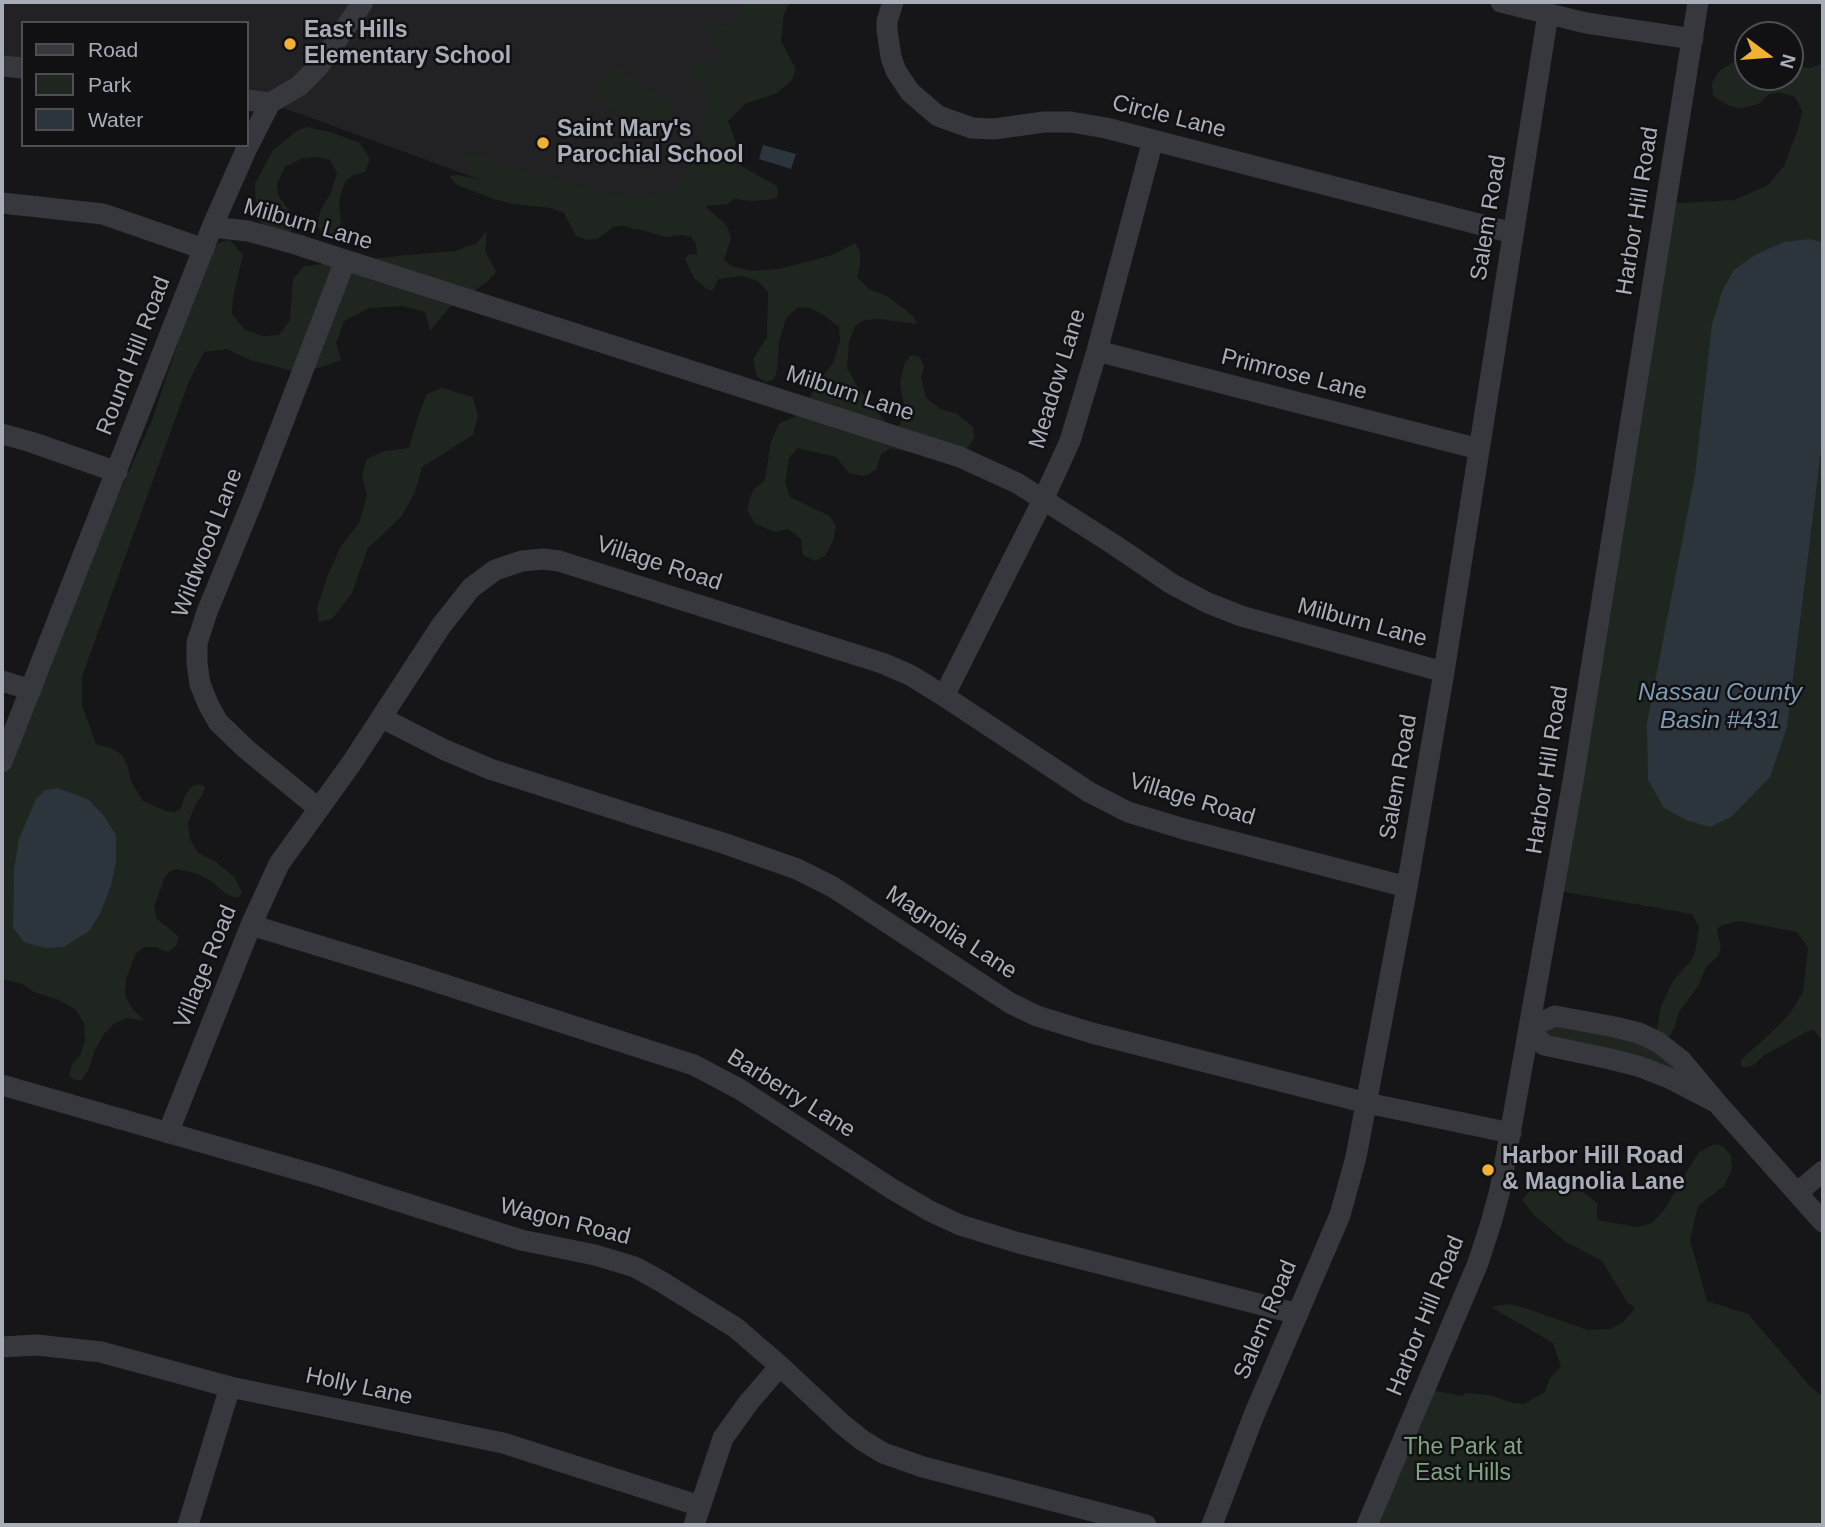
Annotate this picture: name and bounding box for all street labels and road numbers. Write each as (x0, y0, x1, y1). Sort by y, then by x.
street label: Circle Lane (1109, 90, 1229, 144)
street label: Harbor Hill Road (1611, 125, 1665, 297)
street label: Salem Road (1465, 153, 1513, 283)
street label: Milburn Lane (240, 193, 376, 257)
street label: Round Hill Road (91, 273, 177, 439)
street label: Meadow Lane (1024, 306, 1092, 452)
street label: Primrose Lane (1218, 344, 1370, 406)
street label: Milburn Lane (783, 360, 917, 428)
street label: Wildwood Lane (167, 465, 249, 621)
street label: Village Road (593, 531, 725, 597)
street label: Milburn Lane (1294, 592, 1430, 654)
street label: Harbor Hill Road (1521, 684, 1575, 856)
street label: Salem Road (1374, 712, 1424, 842)
street label: Village Road (1126, 768, 1258, 832)
street label: Magnolia Lane (880, 880, 1022, 986)
street label: Village Road (169, 902, 243, 1032)
street label: Barberry Lane (722, 1044, 860, 1144)
street label: Wagon Road (497, 1192, 633, 1252)
street label: Harbor Hill Road (1381, 1232, 1471, 1400)
street label: Salem Road (1229, 1256, 1303, 1384)
street label: Holly Lane (303, 1362, 415, 1412)

